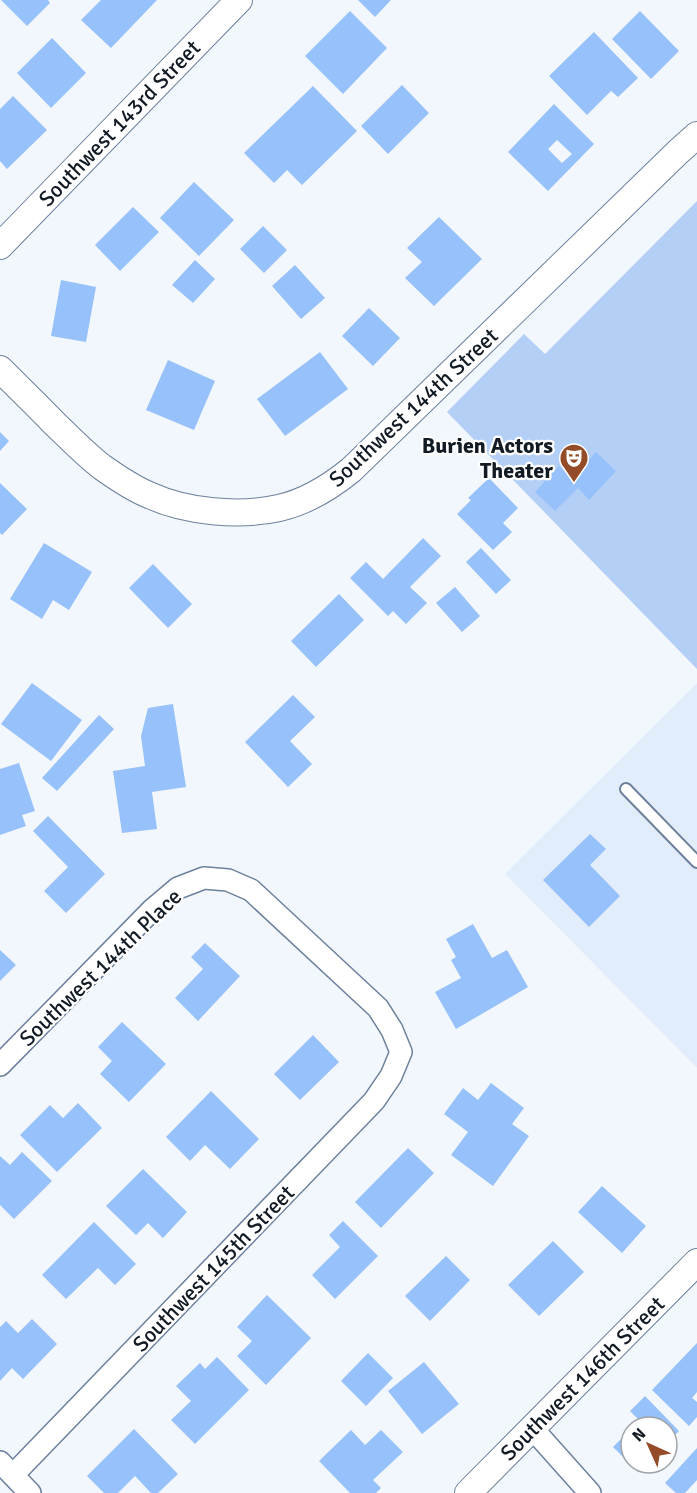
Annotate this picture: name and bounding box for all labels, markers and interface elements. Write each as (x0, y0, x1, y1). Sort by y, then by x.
street label: Southwest 143rd Street (33, 34, 206, 212)
street label: Southwest 144th Street (323, 322, 504, 493)
place label: Burien Actors Theater (422, 432, 553, 484)
theatre icon: Burien Actors Theater (558, 442, 590, 484)
street label: Southwest 144th Place (14, 883, 187, 1052)
street label: Southwest 145th Street (127, 1179, 300, 1357)
street label: Southwest 146th Street (495, 1290, 670, 1466)
north arrow (619, 1415, 679, 1475)
text: N (628, 1424, 650, 1446)

